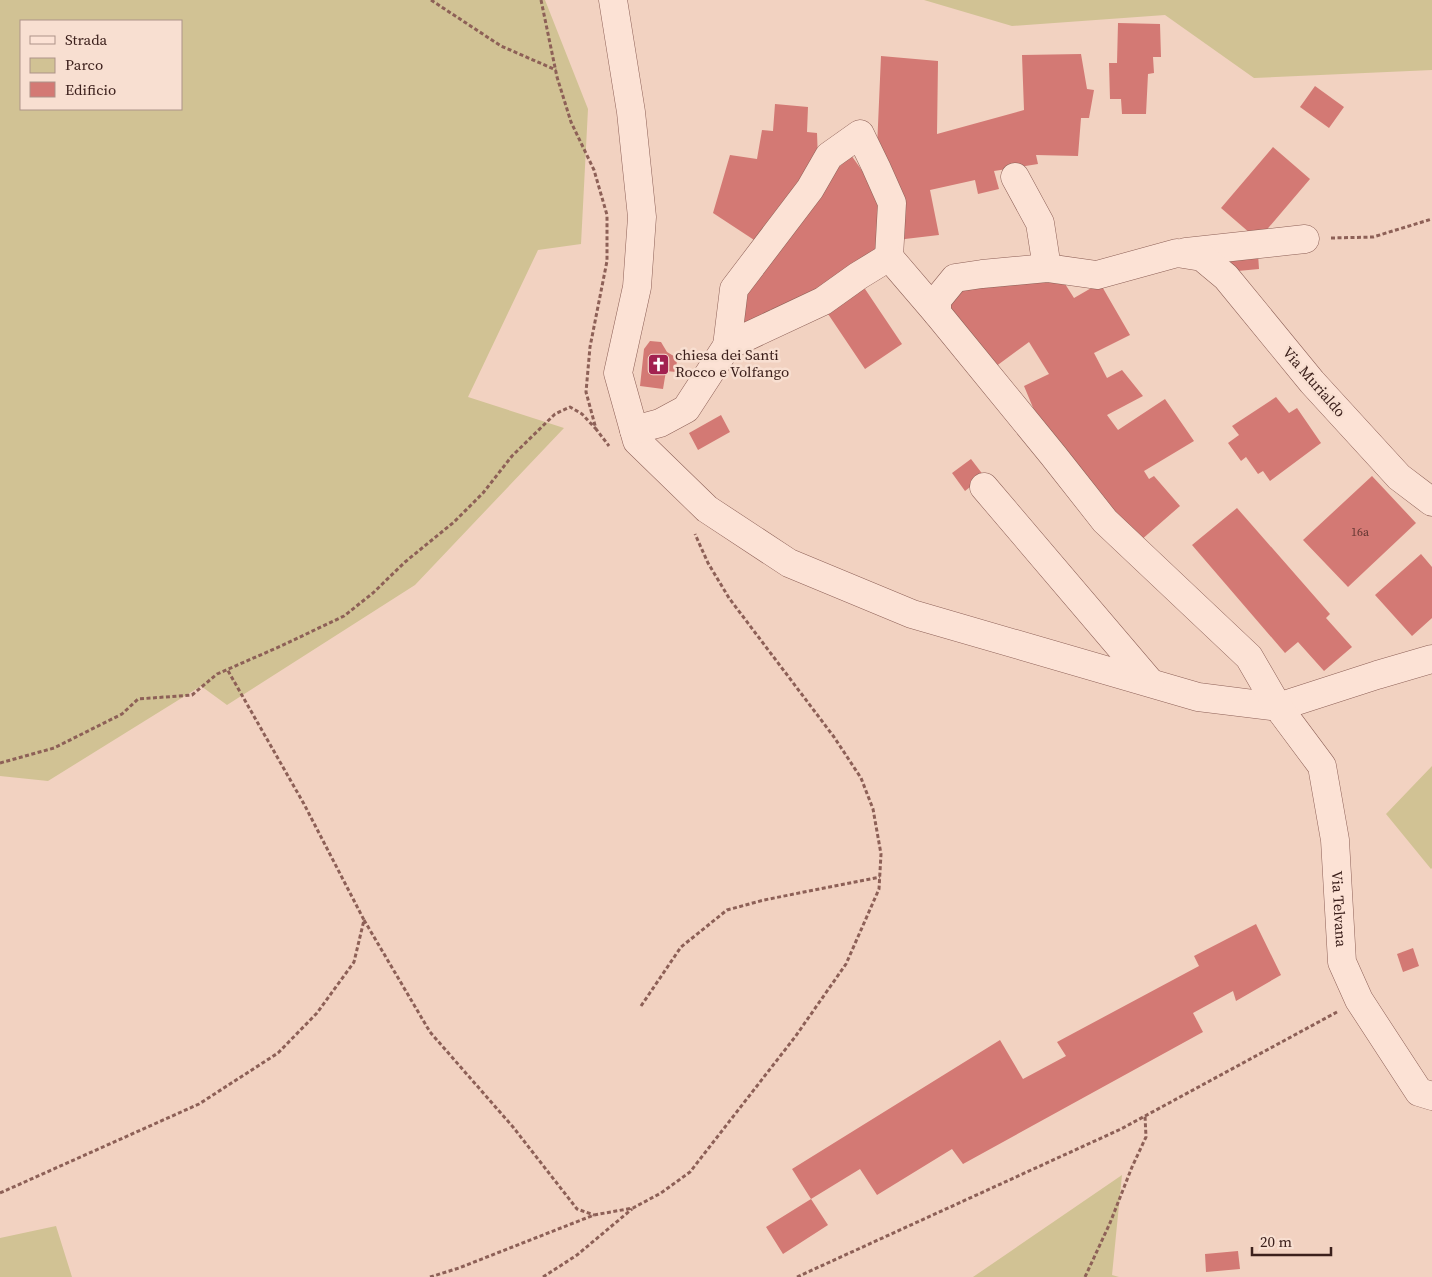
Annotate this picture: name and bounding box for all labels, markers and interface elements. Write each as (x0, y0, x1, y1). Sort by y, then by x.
legend (20, 20, 182, 110)
text: Strada (65, 29, 108, 50)
text: Parco (65, 54, 103, 75)
text: Edificio (65, 79, 116, 100)
street label: Via Murialdo (1278, 342, 1351, 421)
place label: chiesa dei Santi Rocco e Volfango (675, 344, 789, 382)
church icon: chiesa dei Santi Rocco e Volfango (647, 352, 671, 376)
house number: 16a (1351, 524, 1370, 540)
street label: Via Telvana (1327, 870, 1352, 948)
scale bar (1252, 1224, 1331, 1256)
text: 20 m (1260, 1231, 1292, 1252)

